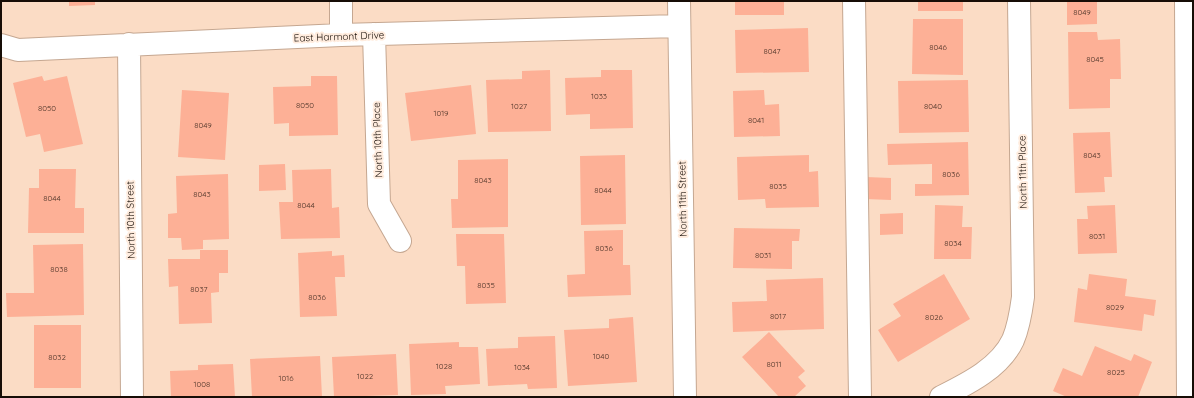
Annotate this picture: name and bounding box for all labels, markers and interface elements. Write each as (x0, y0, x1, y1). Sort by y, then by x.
house number: 8049 (1073, 7, 1091, 17)
street label: East Harmont Drive (293, 28, 385, 45)
house number: 8046 (929, 42, 947, 52)
house number: 8047 (763, 46, 781, 56)
house number: 8045 (1086, 54, 1104, 64)
house number: 1033 (591, 91, 607, 101)
house number: 8050 (296, 100, 314, 110)
house number: 1027 (511, 101, 527, 111)
house number: 8040 (924, 101, 942, 111)
street label: North 10th Place (370, 102, 385, 178)
house number: 8050 (38, 103, 56, 113)
house number: 1019 (433, 108, 449, 118)
house number: 8041 (748, 115, 764, 125)
house number: 8049 (194, 120, 212, 130)
street label: North 11th Place (1015, 135, 1030, 209)
house number: 8043 (1083, 150, 1101, 160)
street label: North 11th Street (675, 161, 690, 237)
house number: 8036 (942, 169, 960, 179)
house number: 8043 (474, 175, 492, 185)
street label: North 10th Street (123, 180, 138, 259)
house number: 8035 (769, 181, 787, 191)
house number: 8044 (594, 185, 612, 195)
house number: 8043 (193, 189, 211, 199)
house number: 8044 (43, 193, 61, 203)
house number: 8044 (297, 200, 315, 210)
house number: 8031 (1089, 231, 1105, 241)
house number: 8034 (944, 238, 962, 248)
house number: 8036 (595, 243, 613, 253)
house number: 8031 (755, 250, 771, 260)
house number: 8038 (50, 264, 68, 274)
house number: 8035 (477, 280, 495, 290)
house number: 8037 (190, 284, 208, 294)
house number: 8036 (308, 292, 326, 302)
house number: 8029 (1106, 302, 1125, 312)
house number: 8017 (770, 311, 786, 321)
house number: 8026 (925, 312, 944, 322)
house number: 1040 (593, 351, 610, 361)
house number: 8032 (48, 352, 66, 362)
house number: 8011 (767, 359, 782, 369)
house number: 1028 (436, 361, 452, 371)
house number: 1034 (514, 362, 530, 372)
house number: 8025 (1107, 367, 1125, 377)
house number: 1022 (357, 371, 374, 381)
house number: 1016 (279, 373, 294, 383)
house number: 1008 (194, 379, 210, 389)

